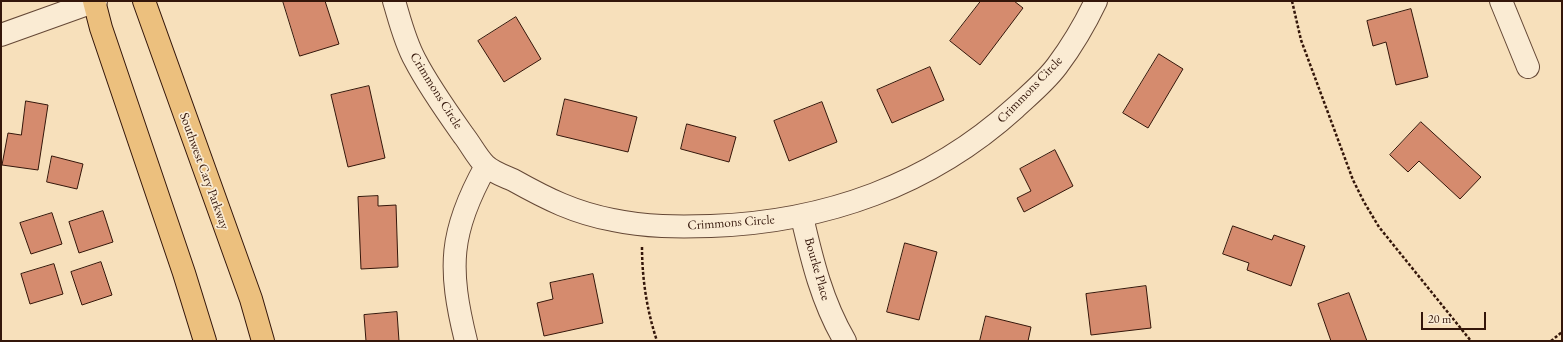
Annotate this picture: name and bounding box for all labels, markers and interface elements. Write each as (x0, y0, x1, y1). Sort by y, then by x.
street label: Crimmons Circle (406, 50, 466, 132)
street label: Crimmons Circle (994, 53, 1066, 127)
street label: Southwest Cary Parkway (176, 111, 232, 231)
street label: Crimmons Circle (687, 212, 775, 234)
street label: Bourke Place (801, 236, 833, 302)
scale bar (1423, 304, 1488, 330)
text: 20 m (1428, 311, 1451, 327)

